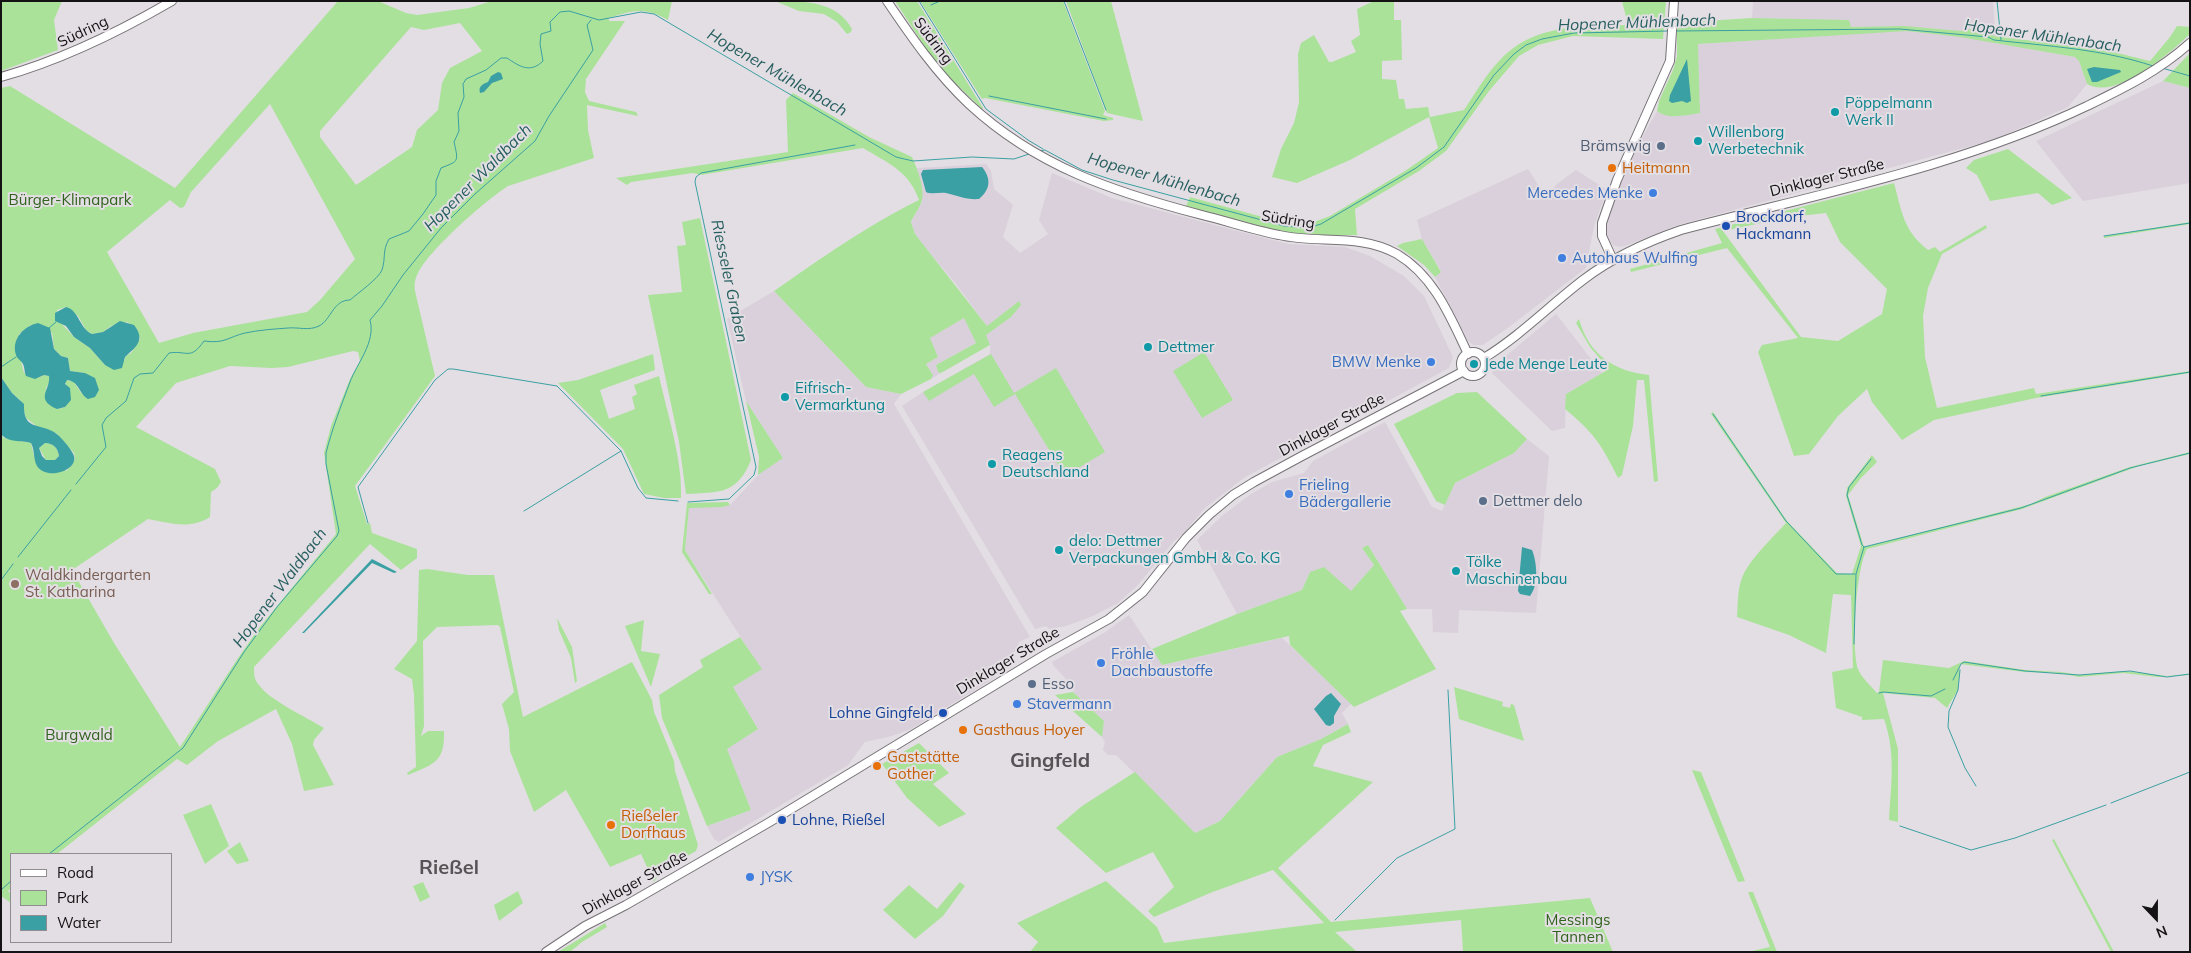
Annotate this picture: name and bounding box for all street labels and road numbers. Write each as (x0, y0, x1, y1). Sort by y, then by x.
street label: Südring (55, 12, 111, 52)
street label: Südring (910, 14, 956, 68)
street label: Dinklager Straße (1768, 155, 1886, 201)
street label: Südring (1260, 207, 1316, 233)
street label: Dinklager Straße (1276, 390, 1388, 460)
street label: Dinklager Straße (953, 623, 1063, 699)
street label: Dinklager Straße (579, 847, 691, 919)

